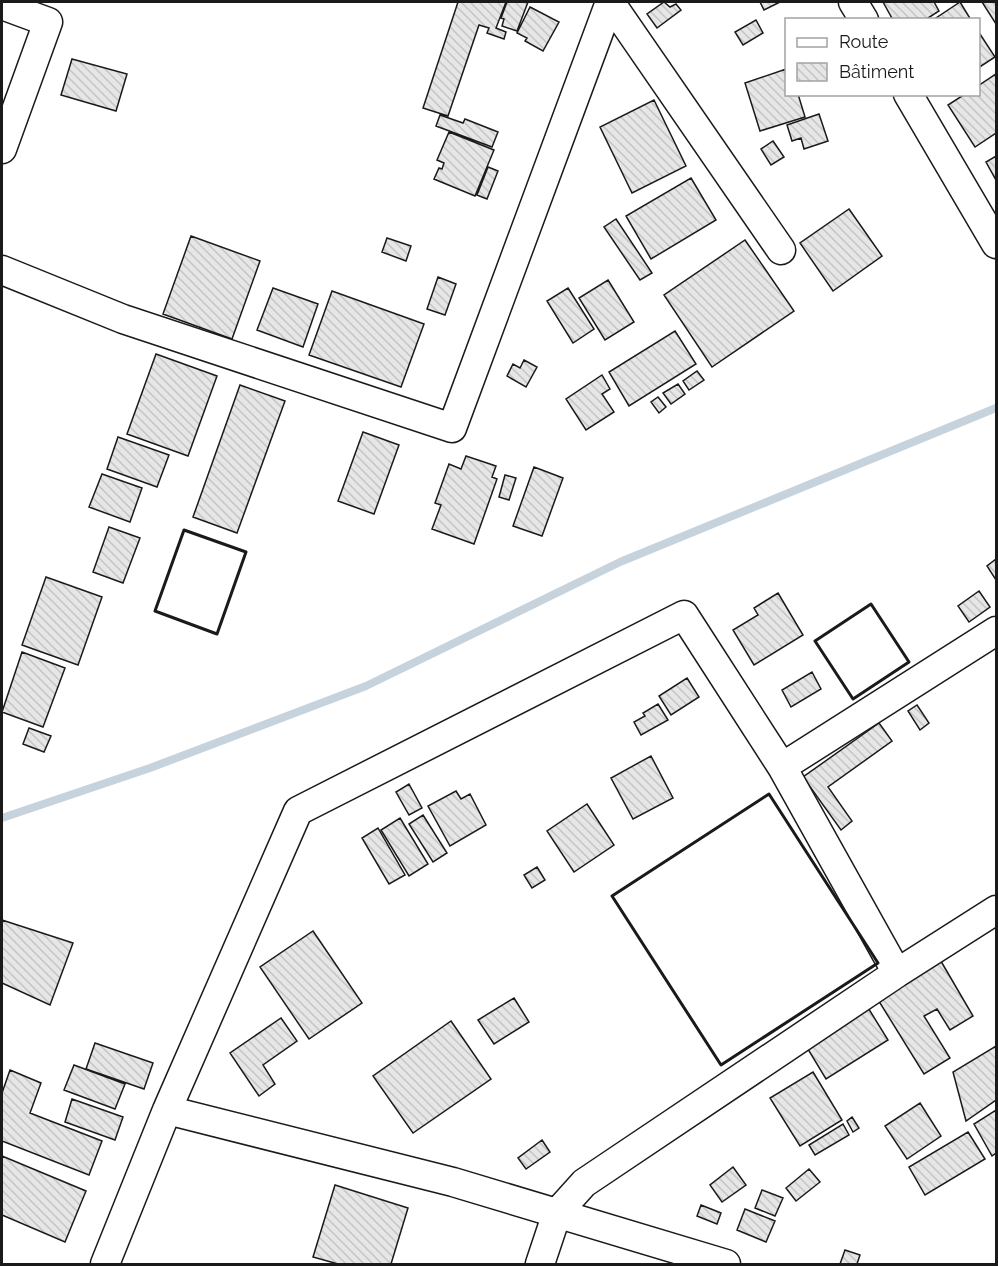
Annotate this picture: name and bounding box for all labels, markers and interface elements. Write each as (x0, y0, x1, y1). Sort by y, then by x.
legend (785, 18, 980, 96)
text: Route (839, 31, 889, 52)
text: Bâtiment (839, 61, 914, 82)

